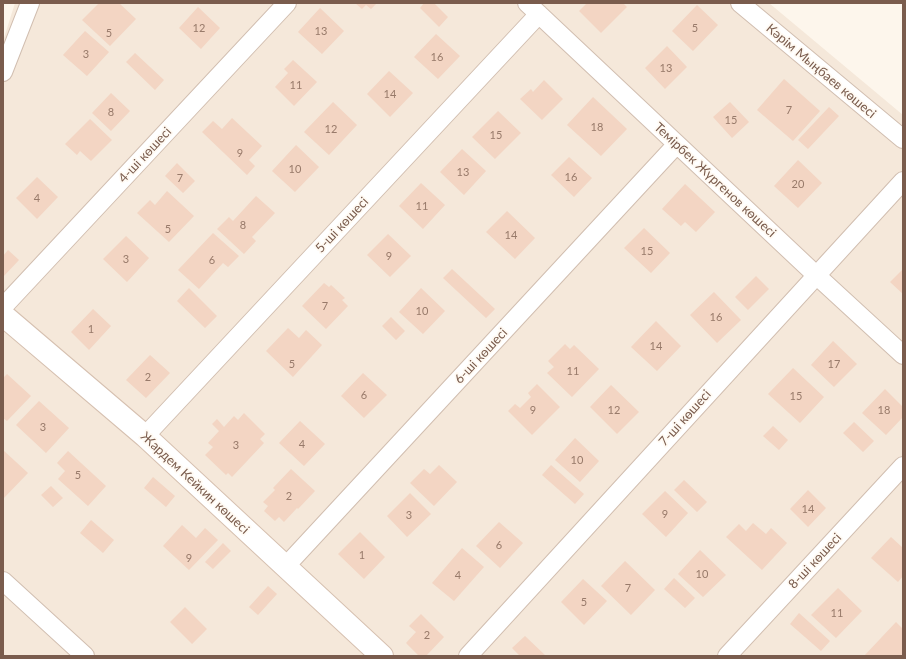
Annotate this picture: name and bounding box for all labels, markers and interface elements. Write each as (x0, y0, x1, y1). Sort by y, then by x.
street label: Кәрім Мыңбаев көшесі (763, 20, 879, 122)
house number: 12 (193, 21, 205, 35)
house number: 5 (692, 21, 698, 35)
house number: 13 (315, 24, 327, 38)
house number: 5 (106, 26, 112, 40)
house number: 3 (83, 47, 89, 61)
house number: 16 (431, 50, 443, 64)
house number: 13 (660, 61, 672, 75)
house number: 11 (290, 78, 302, 92)
house number: 14 (384, 87, 396, 101)
house number: 7 (786, 103, 792, 117)
house number: 8 (108, 105, 114, 119)
house number: 15 (725, 113, 737, 127)
street label: Темірбек Жүргенов көшесі (651, 119, 779, 241)
house number: 18 (591, 120, 603, 134)
house number: 12 (325, 122, 337, 136)
street label: 4-ші көшесі (115, 124, 175, 186)
house number: 15 (490, 128, 502, 142)
house number: 9 (237, 146, 243, 160)
house number: 10 (289, 162, 301, 176)
house number: 13 (457, 165, 469, 179)
house number: 16 (565, 170, 577, 184)
house number: 7 (177, 171, 183, 185)
house number: 20 (792, 177, 804, 191)
house number: 4 (34, 191, 40, 205)
street label: 5-ші көшесі (312, 194, 372, 256)
house number: 11 (416, 199, 428, 213)
house number: 8 (240, 218, 246, 232)
house number: 5 (165, 222, 171, 236)
house number: 14 (505, 228, 517, 242)
house number: 15 (641, 244, 653, 258)
house number: 9 (386, 249, 392, 263)
house number: 3 (123, 252, 129, 266)
house number: 6 (209, 253, 215, 267)
house number: 7 (322, 299, 328, 313)
house number: 10 (416, 304, 428, 318)
house number: 16 (710, 310, 722, 324)
house number: 1 (88, 322, 94, 336)
street label: 6-ші көшесі (451, 325, 511, 387)
house number: 14 (650, 339, 662, 353)
house number: 5 (289, 357, 295, 371)
house number: 17 (828, 357, 840, 371)
house number: 11 (567, 364, 579, 378)
house number: 2 (145, 370, 151, 384)
street label: 7-ші көшесі (656, 387, 714, 449)
house number: 6 (361, 388, 367, 402)
house number: 15 (790, 389, 802, 403)
house number: 9 (530, 403, 536, 417)
house number: 12 (608, 403, 620, 417)
house number: 18 (878, 403, 890, 417)
house number: 3 (40, 420, 46, 434)
street label: Жардем Кейкин көшесі (138, 429, 252, 537)
house number: 4 (299, 437, 305, 451)
house number: 3 (233, 438, 239, 452)
house number: 10 (571, 453, 583, 467)
house number: 5 (75, 468, 81, 482)
house number: 2 (286, 489, 292, 503)
house number: 14 (802, 502, 814, 516)
house number: 9 (662, 507, 668, 521)
house number: 3 (406, 508, 412, 522)
street label: 8-ші көшесі (785, 530, 845, 592)
house number: 6 (496, 538, 502, 552)
house number: 1 (359, 548, 365, 562)
house number: 9 (186, 551, 192, 565)
house number: 10 (696, 567, 708, 581)
house number: 4 (455, 568, 461, 582)
house number: 7 (625, 581, 631, 595)
house number: 5 (581, 595, 587, 609)
house number: 11 (831, 606, 843, 620)
house number: 2 (424, 628, 430, 642)

